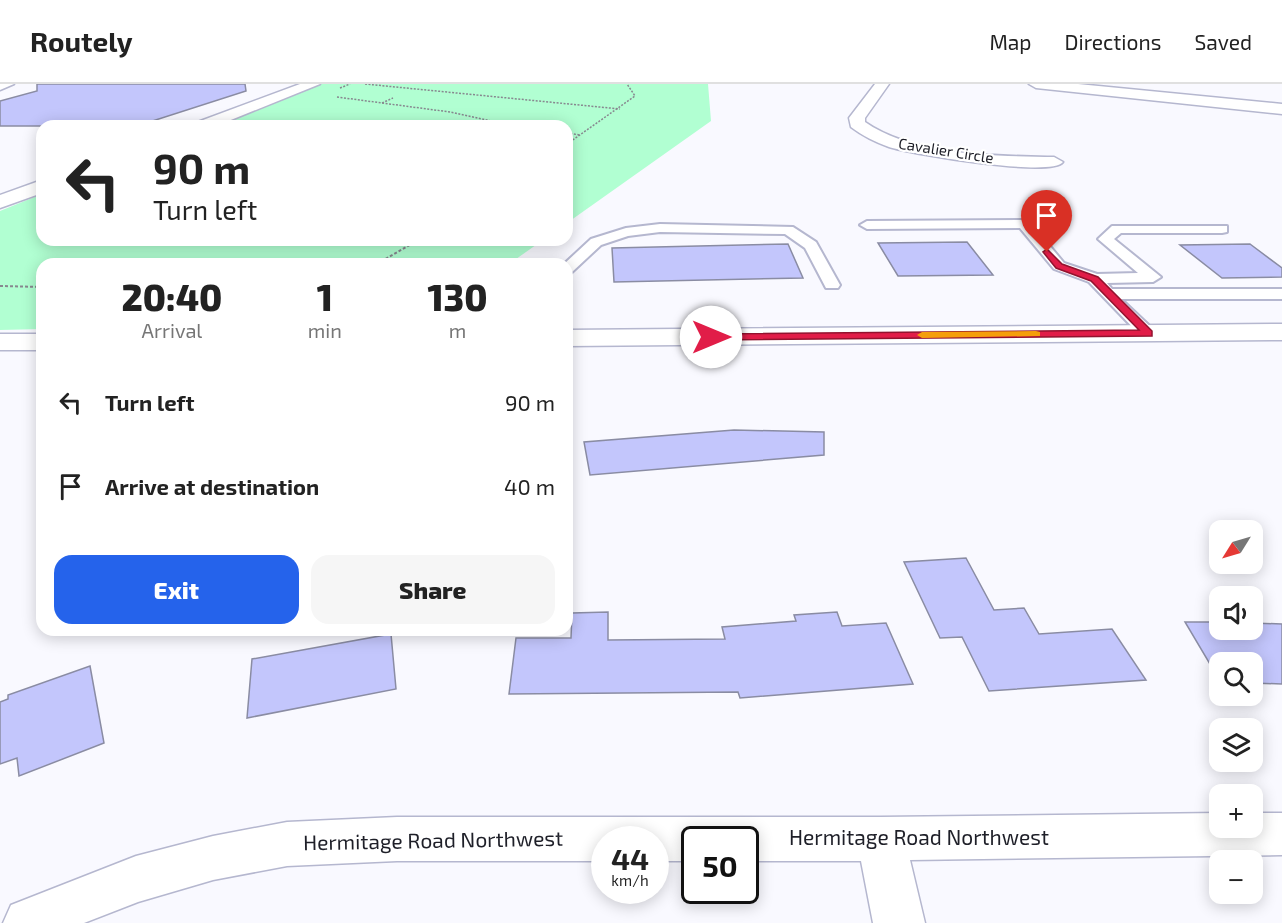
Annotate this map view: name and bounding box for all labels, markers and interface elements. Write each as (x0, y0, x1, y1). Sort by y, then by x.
text: Routely (30, 24, 133, 58)
text: Map (989, 29, 1032, 54)
text: Directions (1065, 29, 1161, 54)
text: Saved (1194, 29, 1252, 54)
street label: Cavalier Circle (897, 134, 995, 166)
text: 90 m (153, 142, 250, 192)
icon: left (54, 144, 132, 222)
pin (1021, 190, 1072, 252)
text: Turn left (153, 193, 257, 225)
icon: arrive (1030, 199, 1063, 232)
text: 20:40 (121, 275, 222, 318)
text: 1 (317, 275, 333, 318)
text: 130 (427, 275, 488, 318)
position arrow (679, 305, 743, 369)
text: Arrival (141, 318, 202, 342)
text: min (308, 318, 342, 342)
text: m (449, 318, 466, 342)
icon: left (54, 386, 87, 419)
text: Turn left (105, 389, 194, 415)
text: 90 m (505, 389, 555, 415)
icon: arrive (54, 470, 87, 503)
text: Arrive at destination (105, 473, 319, 499)
text: 40 m (504, 473, 555, 499)
north arrow (1209, 520, 1263, 574)
map controls (1209, 520, 1263, 904)
button: Exit (54, 555, 299, 624)
button: Share (311, 555, 555, 624)
button: sound (1209, 586, 1263, 640)
button: search (1209, 652, 1263, 706)
button: layers (1209, 718, 1263, 772)
button: + (1209, 784, 1263, 838)
street label: Hermitage Road Northwest (789, 824, 1049, 849)
street label: Hermitage Road Northwest (303, 825, 563, 854)
speed limit sign: 50 (681, 826, 759, 904)
text: 44 (611, 840, 649, 876)
button: − (1209, 850, 1263, 904)
text: km/h (611, 871, 649, 889)

